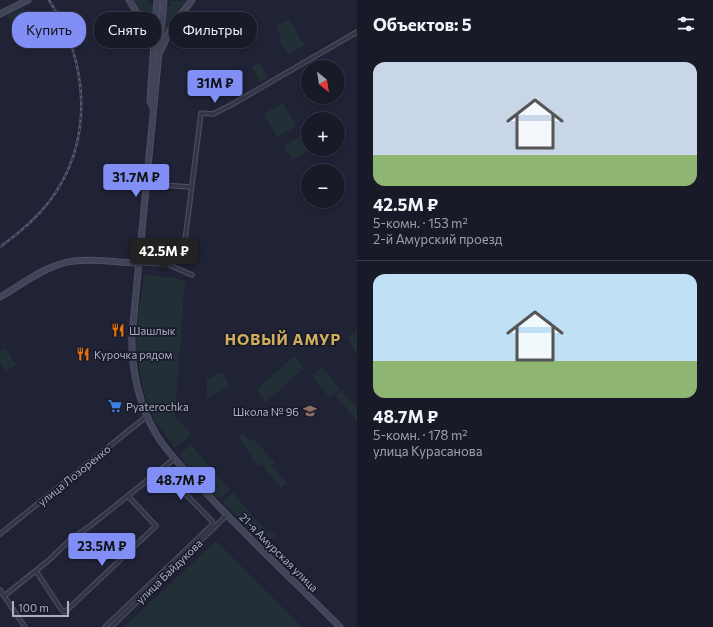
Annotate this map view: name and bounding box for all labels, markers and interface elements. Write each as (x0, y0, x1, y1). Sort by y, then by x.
chip: Купить (12, 12, 86, 48)
chip: Снять (94, 12, 161, 48)
chip: Фильтры (169, 12, 257, 48)
icon: filters (675, 13, 697, 35)
text: Объектов: 5 (373, 14, 472, 35)
north arrow (301, 60, 345, 104)
map controls (301, 60, 345, 208)
pin: 31M ₽ (187, 70, 243, 104)
text: 31M ₽ (196, 75, 234, 91)
icon: home (499, 88, 571, 160)
button: + (301, 112, 345, 156)
pin: 31.7M ₽ (99, 164, 173, 198)
button: − (301, 164, 345, 208)
text: 31.7M ₽ (112, 169, 160, 185)
text: 42.5M ₽ (373, 194, 438, 215)
text: 5-комн. · 153 m² (373, 215, 468, 231)
text: 2-й Амурский проезд (373, 231, 502, 247)
pin: 42.5M ₽ (127, 238, 201, 272)
text: 42.5M ₽ (139, 243, 189, 259)
icon: home (499, 300, 571, 372)
restaurant icon: Шашлык (110, 322, 126, 338)
place label: Шашлык (129, 324, 176, 337)
district label: НОВЫЙ АМУР (225, 330, 341, 348)
restaurant icon: Курочка рядом (75, 346, 91, 362)
place label: Курочка рядом (94, 348, 172, 361)
supermarket icon: Pyaterochka (107, 398, 123, 414)
place label: Pyaterochka (126, 400, 189, 413)
school or university icon: Школа № 96 (302, 403, 318, 419)
place label: Школа № 96 (233, 405, 299, 418)
text: 48.7M ₽ (373, 406, 438, 427)
text: 5-комн. · 178 m² (373, 427, 467, 443)
street label: улица Лозоренко (35, 441, 113, 508)
text: улица Курасанова (373, 443, 482, 459)
pin: 48.7M ₽ (144, 467, 218, 501)
text: 48.7M ₽ (156, 472, 206, 488)
street label: 21-я Амурская улица (237, 510, 321, 594)
pin: 23.5M ₽ (65, 533, 139, 567)
street label: улица Байдукова (133, 536, 205, 606)
text: 23.5M ₽ (77, 538, 127, 554)
scale bar (12, 599, 69, 618)
text: 100 m (18, 601, 49, 614)

